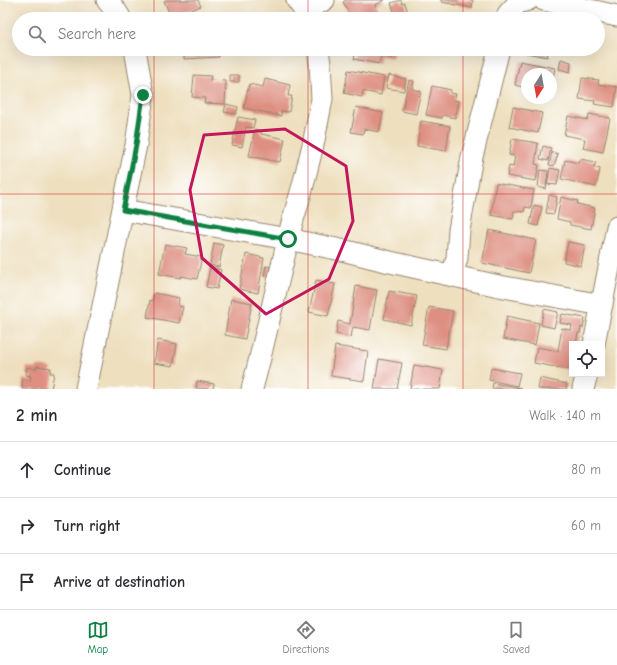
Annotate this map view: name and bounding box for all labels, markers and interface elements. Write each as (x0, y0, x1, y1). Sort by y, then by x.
search box (12, 12, 605, 56)
icon: search (26, 23, 48, 45)
text: Search here (58, 25, 136, 43)
north arrow (521, 68, 557, 104)
route end (134, 86, 152, 104)
route start (279, 230, 297, 248)
map controls (569, 341, 605, 377)
button: locate (569, 341, 605, 377)
text: 2 min (16, 406, 57, 425)
text: Walk · 140 m (529, 408, 601, 423)
icon: ahead (16, 459, 38, 481)
text: Continue (54, 461, 111, 479)
text: 80 m (571, 462, 601, 477)
icon: right (16, 515, 38, 537)
text: Turn right (54, 517, 120, 535)
text: 60 m (571, 518, 601, 533)
icon: arrive (16, 571, 38, 593)
text: Arrive at destination (54, 573, 185, 591)
tab: Map (87, 619, 109, 656)
tab: Directions (283, 619, 329, 656)
tab: Saved (503, 619, 530, 656)

